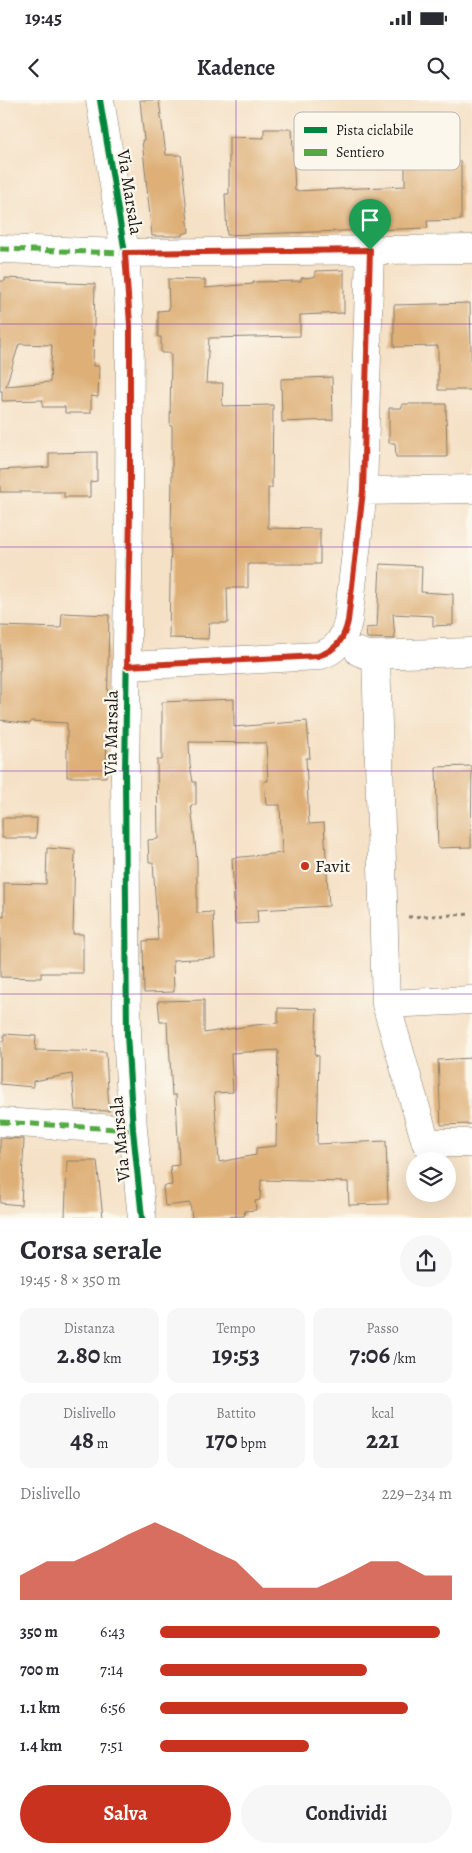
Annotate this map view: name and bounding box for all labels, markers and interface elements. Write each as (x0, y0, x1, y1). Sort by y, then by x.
text: 19:45 (25, 5, 62, 31)
text: Kadence (197, 53, 275, 83)
icon: back (20, 54, 48, 82)
icon: search (424, 54, 452, 82)
legend (294, 112, 460, 170)
text: Pista ciclabile (336, 121, 414, 140)
text: Sentiero (336, 143, 384, 162)
street label: Via Marsala (111, 147, 149, 237)
pin (349, 199, 391, 250)
icon: arrive (356, 206, 384, 234)
street label: Via Marsala (98, 689, 124, 777)
place label: Favit (315, 854, 351, 878)
marker: Favit (299, 860, 311, 872)
street label: Via Marsala (104, 1094, 136, 1184)
map controls (406, 1152, 456, 1202)
button: layers (406, 1152, 456, 1202)
text: Corsa serale (20, 1231, 162, 1269)
button: share (400, 1235, 452, 1287)
text: 19:45 · 8 × 350 m (20, 1269, 121, 1291)
text: Distanza (64, 1319, 115, 1338)
text: Tempo (216, 1319, 256, 1338)
text: Passo (367, 1319, 399, 1338)
text: 2.80 (57, 1338, 100, 1372)
text: 19:53 (212, 1338, 260, 1372)
text: 7:06 (349, 1338, 390, 1372)
text: km (100, 1349, 122, 1368)
text: /km (390, 1349, 416, 1368)
text: Dislivello (63, 1404, 116, 1423)
text: Battito (216, 1404, 256, 1423)
text: kcal (371, 1404, 394, 1423)
text: 48 (70, 1423, 94, 1457)
text: 170 (205, 1423, 238, 1457)
text: 221 (366, 1423, 399, 1457)
text: m (94, 1434, 108, 1453)
text: bpm (238, 1434, 267, 1453)
text: Dislivello (20, 1483, 80, 1505)
text: 229–234 m (382, 1483, 452, 1505)
text: 350 m (20, 1621, 58, 1643)
text: 6:43 (100, 1621, 125, 1643)
text: 700 m (20, 1659, 59, 1681)
text: 7:14 (100, 1659, 123, 1681)
text: 1.1 km (20, 1697, 60, 1719)
text: 6:56 (100, 1697, 125, 1719)
text: 1.4 km (20, 1735, 62, 1757)
text: 7:51 (100, 1735, 123, 1757)
button: Salva (20, 1785, 231, 1843)
button: Condividi (241, 1785, 452, 1843)

